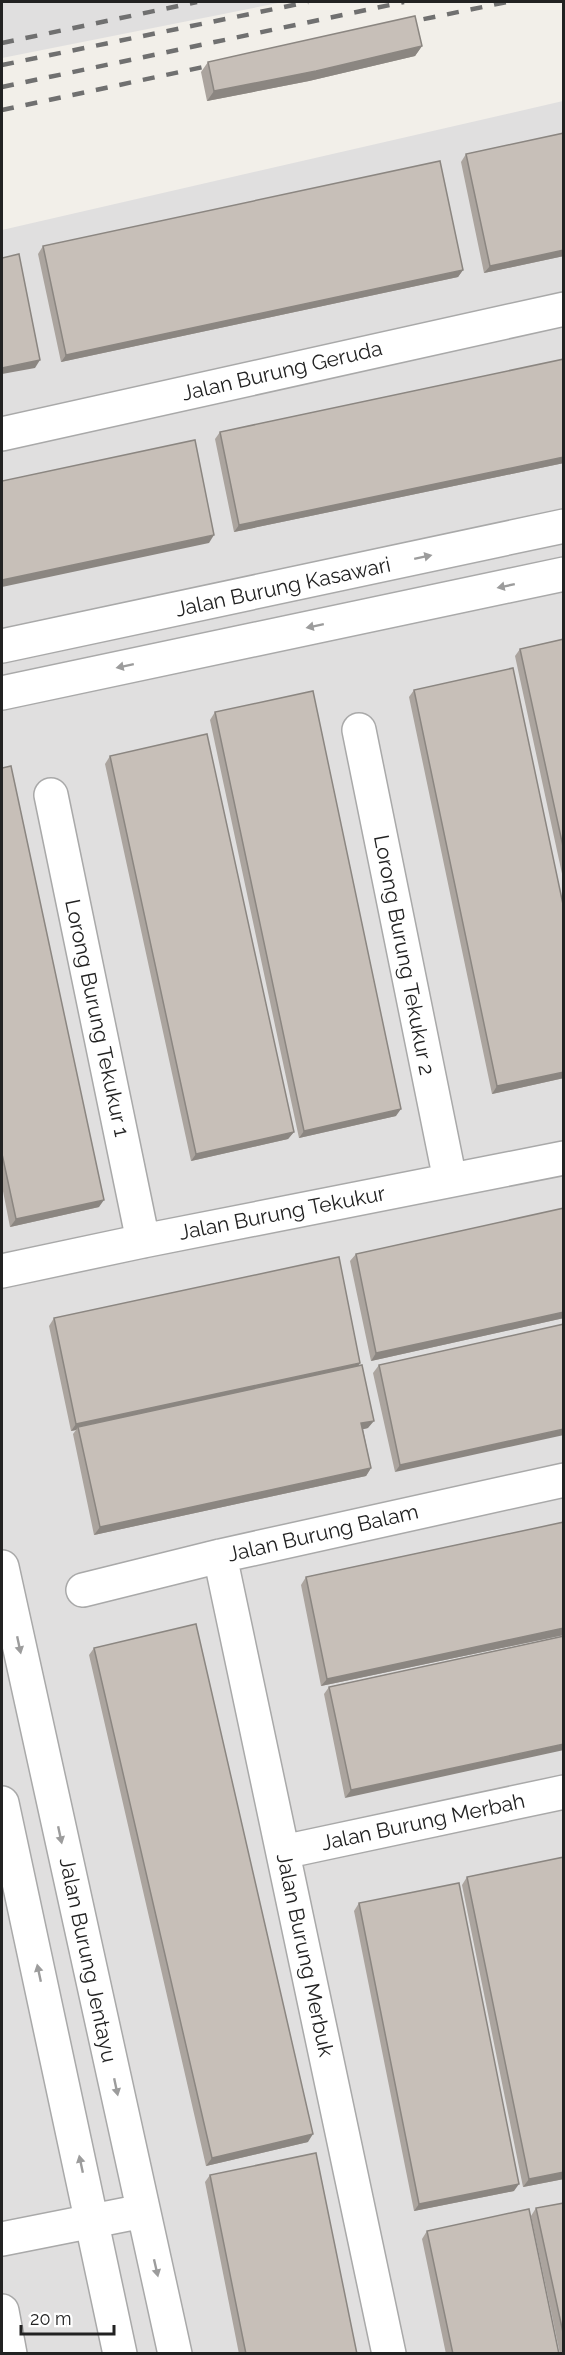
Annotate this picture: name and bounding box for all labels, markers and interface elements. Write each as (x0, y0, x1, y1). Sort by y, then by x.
street label: Jalan Burung Geruda (179, 335, 384, 406)
street label: Jalan Burung Kasawari (173, 551, 393, 622)
one-way arrow (414, 551, 433, 561)
one-way arrow (497, 582, 516, 591)
one-way arrow (306, 622, 325, 631)
one-way arrow (115, 662, 134, 672)
street label: Lorong Burung Tekukur 2 (369, 833, 440, 1077)
street label: Lorong Burung Tekukur 1 (60, 897, 135, 1139)
street label: Jalan Burung Tekukur (177, 1180, 388, 1245)
street label: Jalan Burung Balam (225, 1498, 421, 1567)
one-way arrow (14, 1635, 24, 1654)
street label: Jalan Burung Merbah (319, 1788, 527, 1855)
one-way arrow (56, 1826, 66, 1844)
street label: Jalan Burung Merbuk (272, 1851, 339, 2059)
street label: Jalan Burung Jentayu (55, 1855, 122, 2065)
one-way arrow (34, 1964, 43, 1983)
one-way arrow (111, 2078, 121, 2096)
one-way arrow (76, 2154, 85, 2173)
one-way arrow (151, 2259, 161, 2278)
scale bar (21, 2298, 114, 2336)
text: 20 m (30, 2308, 72, 2329)

